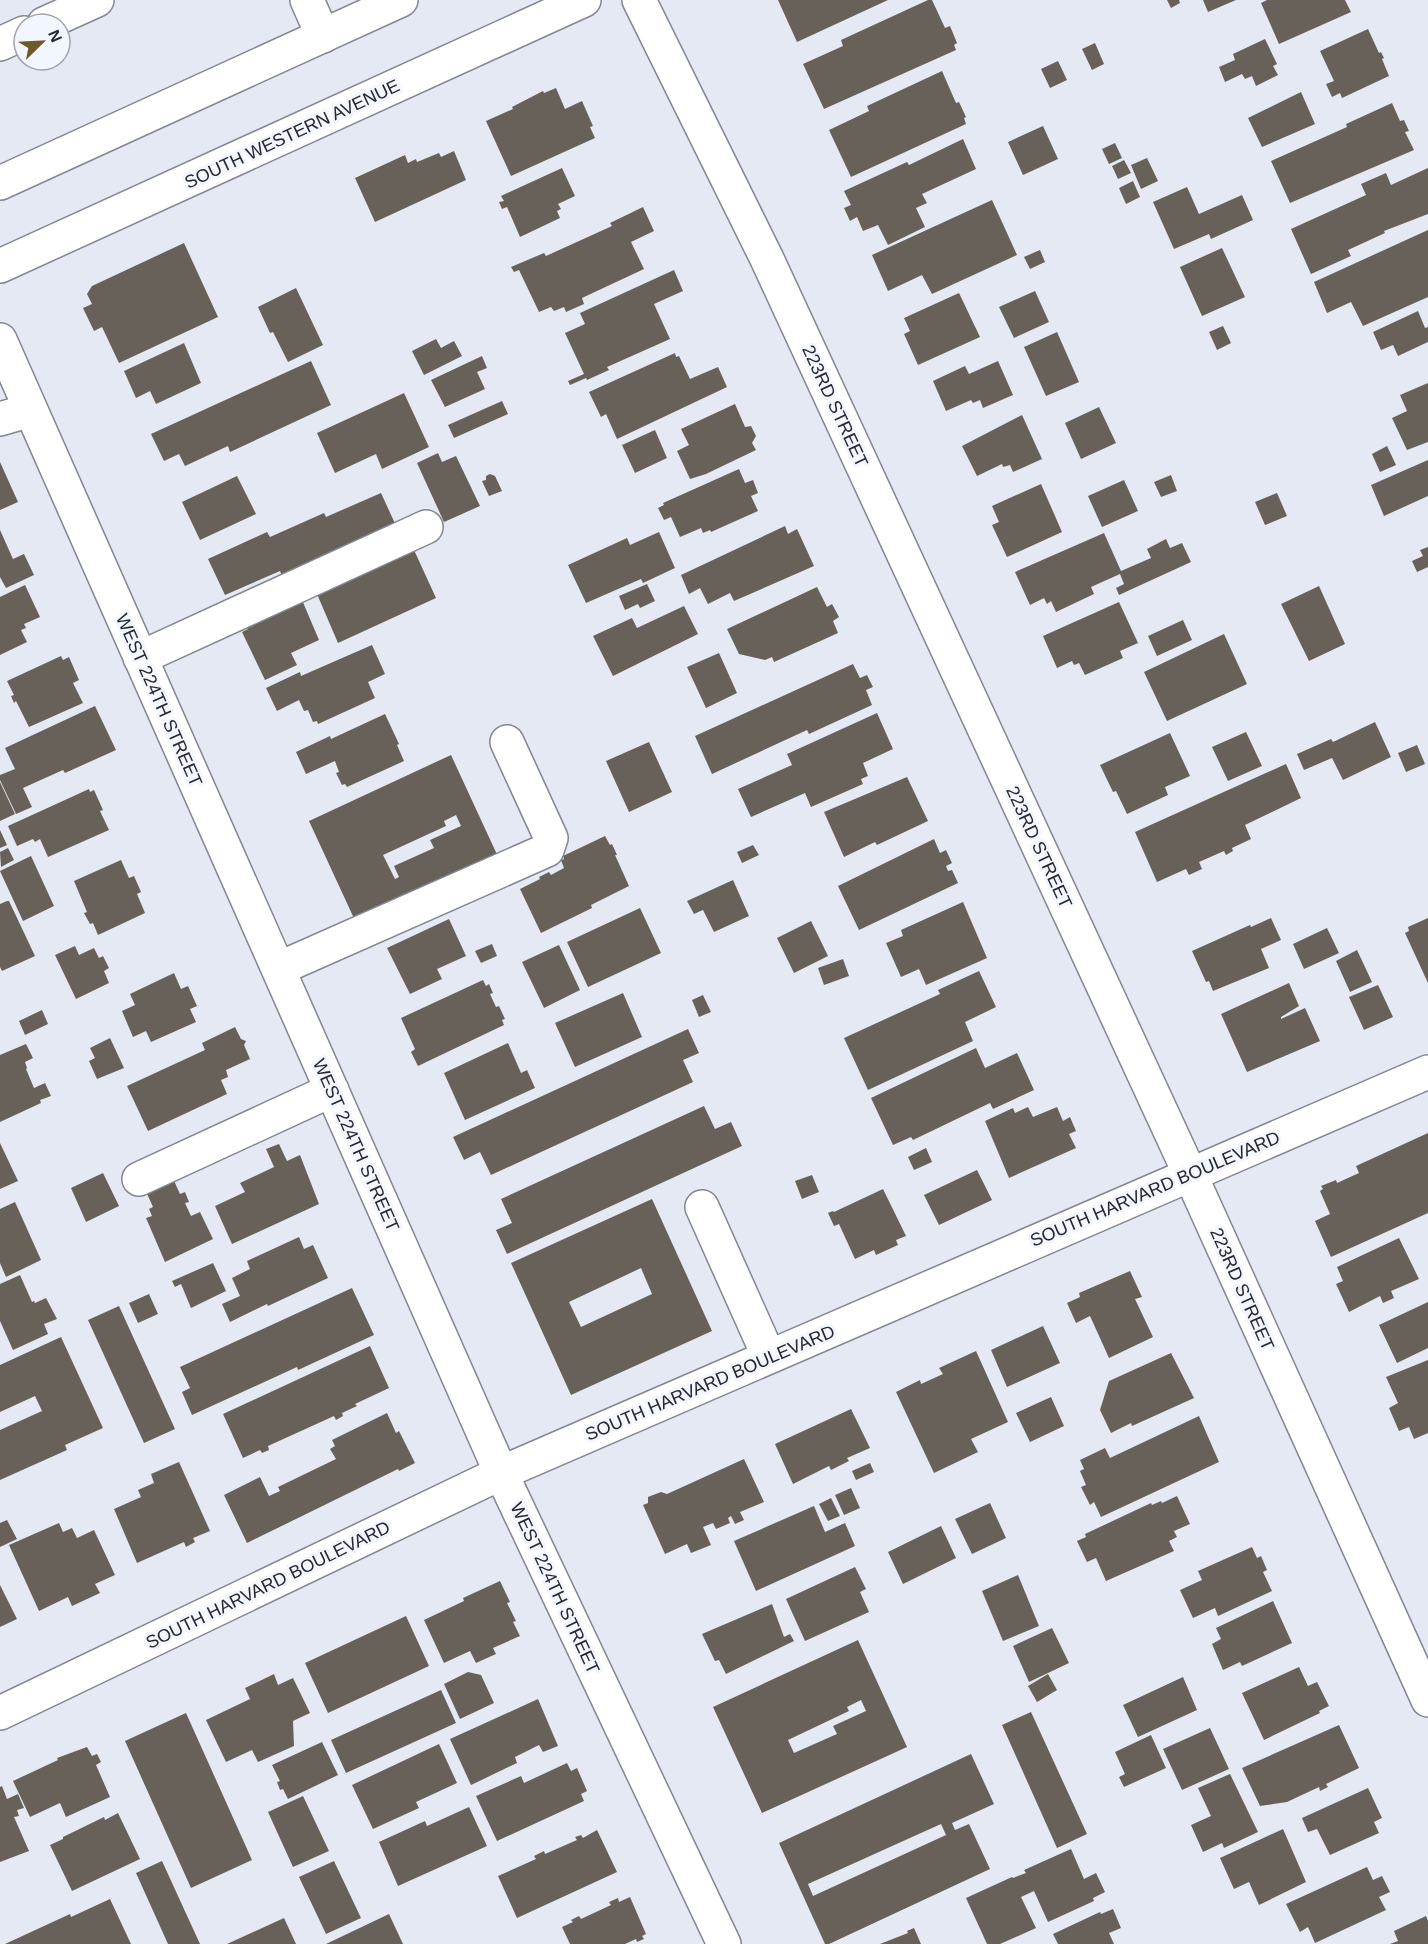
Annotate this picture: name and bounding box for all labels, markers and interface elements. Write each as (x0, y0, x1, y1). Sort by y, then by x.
north arrow (12, 12, 72, 72)
text: N (45, 27, 65, 45)
street label: SOUTH WESTERN AVENUE (181, 75, 403, 193)
street label: 223RD STREET (798, 342, 872, 470)
street label: WEST 224TH STREET (112, 611, 206, 789)
street label: 223RD STREET (1002, 783, 1076, 911)
street label: WEST 224TH STREET (309, 1056, 403, 1234)
street label: SOUTH HARVARD BOULEVARD (1027, 1127, 1283, 1251)
street label: 223RD STREET (1206, 1225, 1278, 1353)
street label: SOUTH HARVARD BOULEVARD (582, 1321, 838, 1445)
street label: WEST 224TH STREET (506, 1499, 604, 1677)
street label: SOUTH HARVARD BOULEVARD (143, 1517, 393, 1653)

